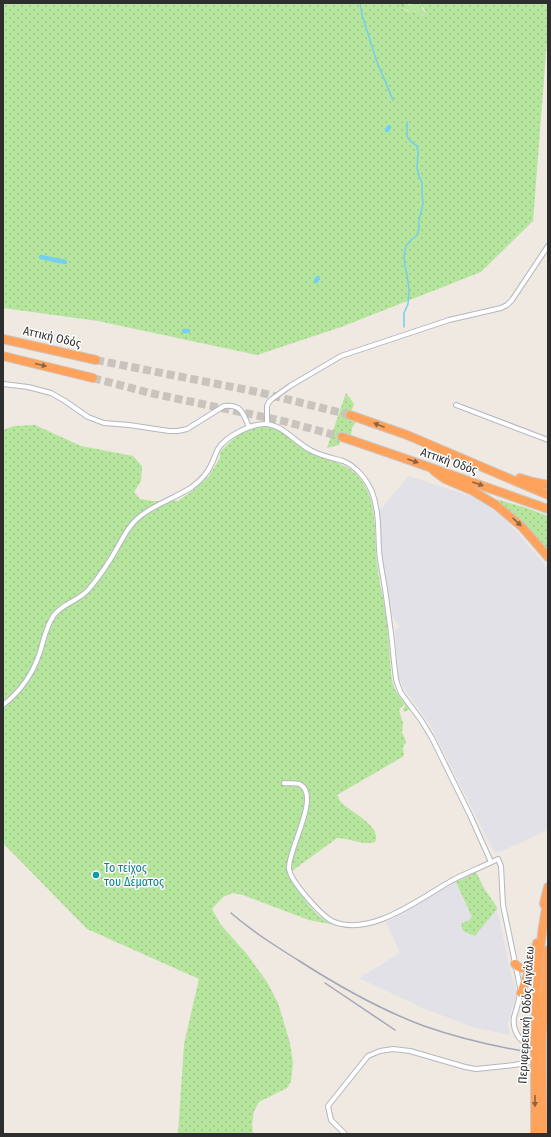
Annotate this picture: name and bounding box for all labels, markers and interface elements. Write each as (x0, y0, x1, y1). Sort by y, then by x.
street label: Αττική Οδός (22, 324, 82, 350)
one-way arrow (35, 363, 47, 369)
one-way arrow (372, 421, 384, 427)
street label: Αττική Οδός (419, 445, 479, 477)
one-way arrow (407, 458, 419, 464)
one-way arrow (472, 481, 484, 487)
one-way arrow (511, 518, 522, 527)
place label: Το τείχος του Δέματος (103, 861, 164, 889)
marker: Το τείχος του Δέματος (91, 870, 101, 880)
street label: Περιφερειακή Οδός Αιγάλεω (515, 946, 537, 1084)
one-way arrow (532, 1095, 538, 1108)

